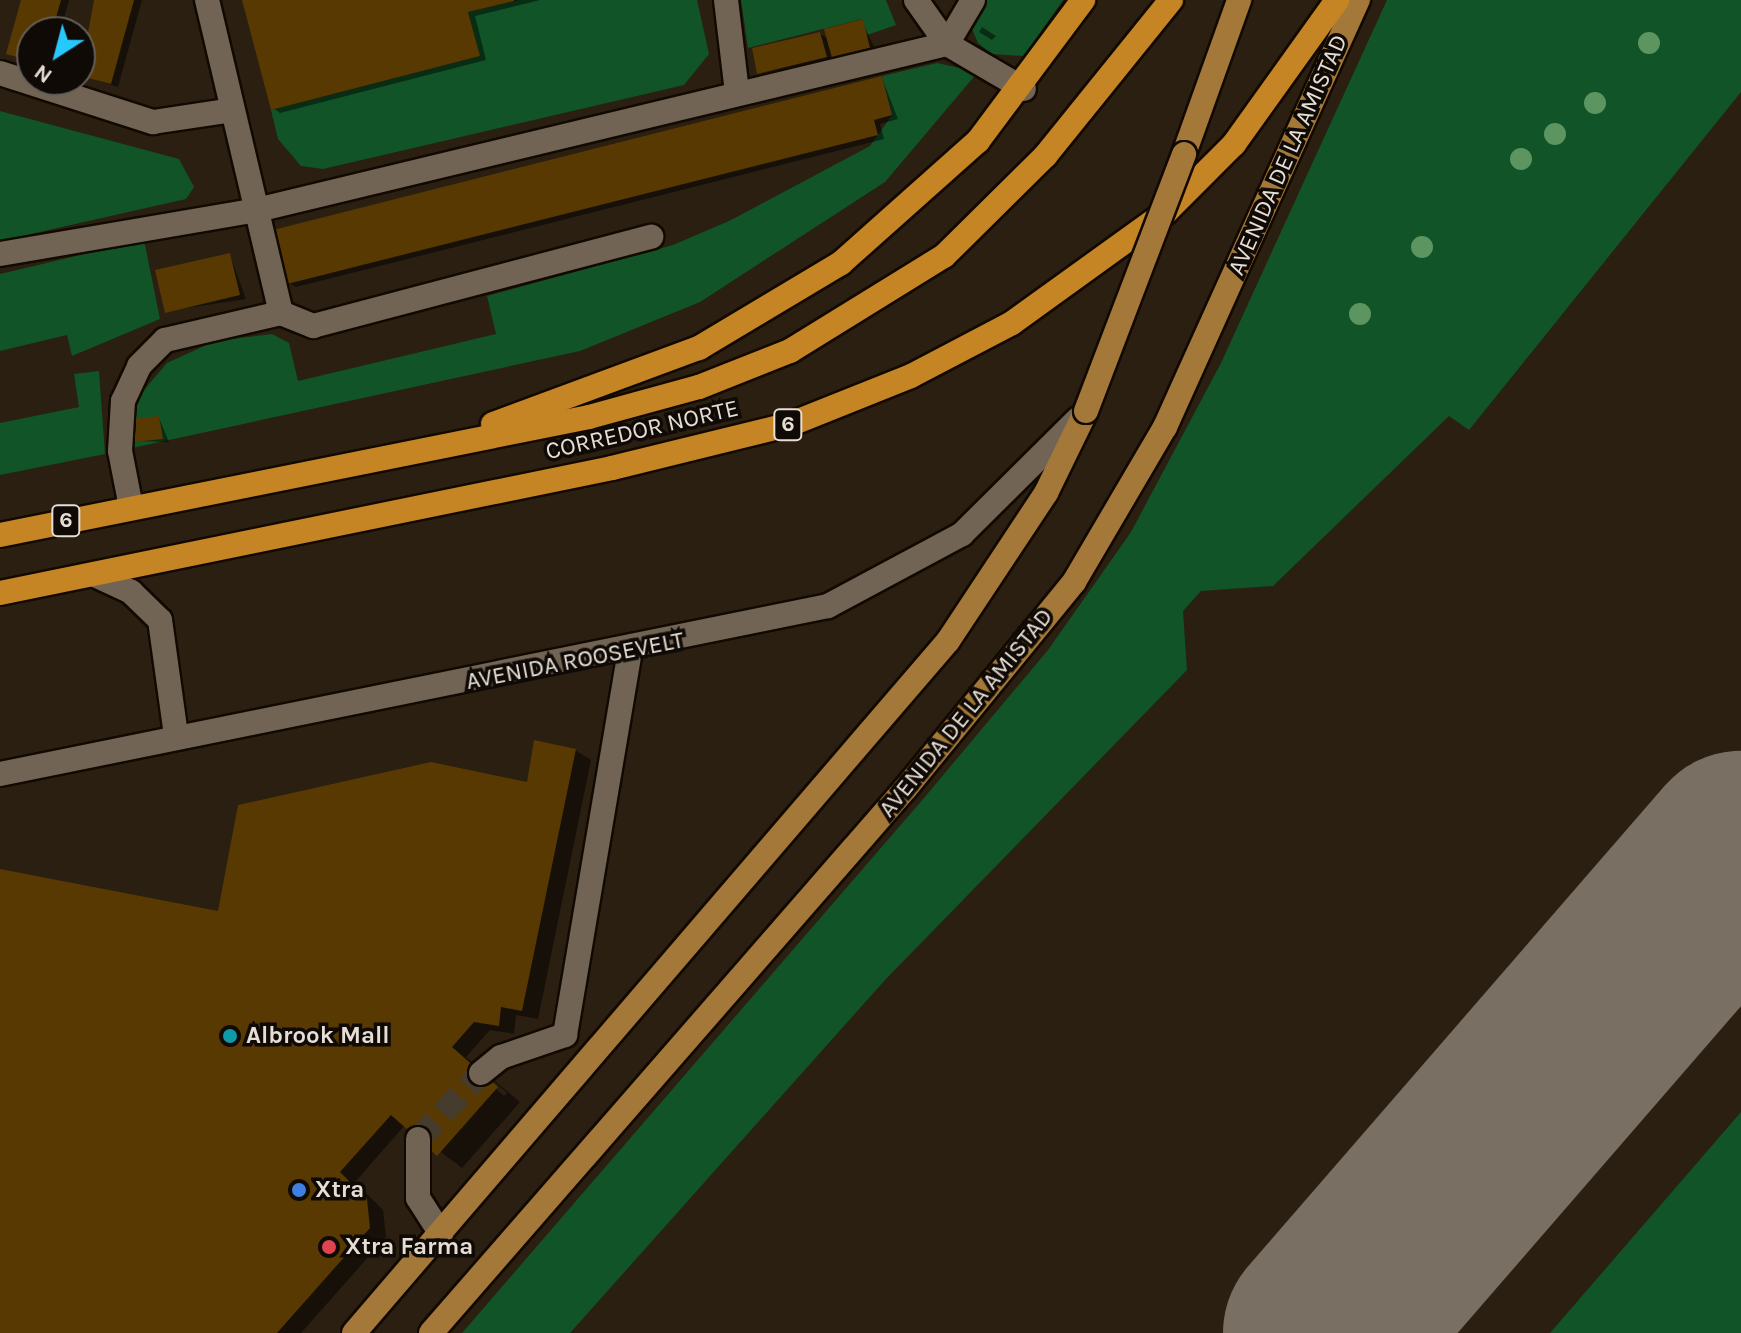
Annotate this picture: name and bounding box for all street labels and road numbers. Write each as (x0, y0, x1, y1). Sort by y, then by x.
street label: AVENIDA DE LA AMISTAD (1222, 30, 1354, 280)
street label: CORREDOR NORTE (543, 394, 741, 466)
road number: 6 (772, 407, 804, 443)
road number: 6 (50, 503, 82, 539)
street label: AVENIDA DE LA AMISTAD (873, 603, 1059, 823)
street label: AVENIDA ROOSEVELT (464, 626, 686, 696)

